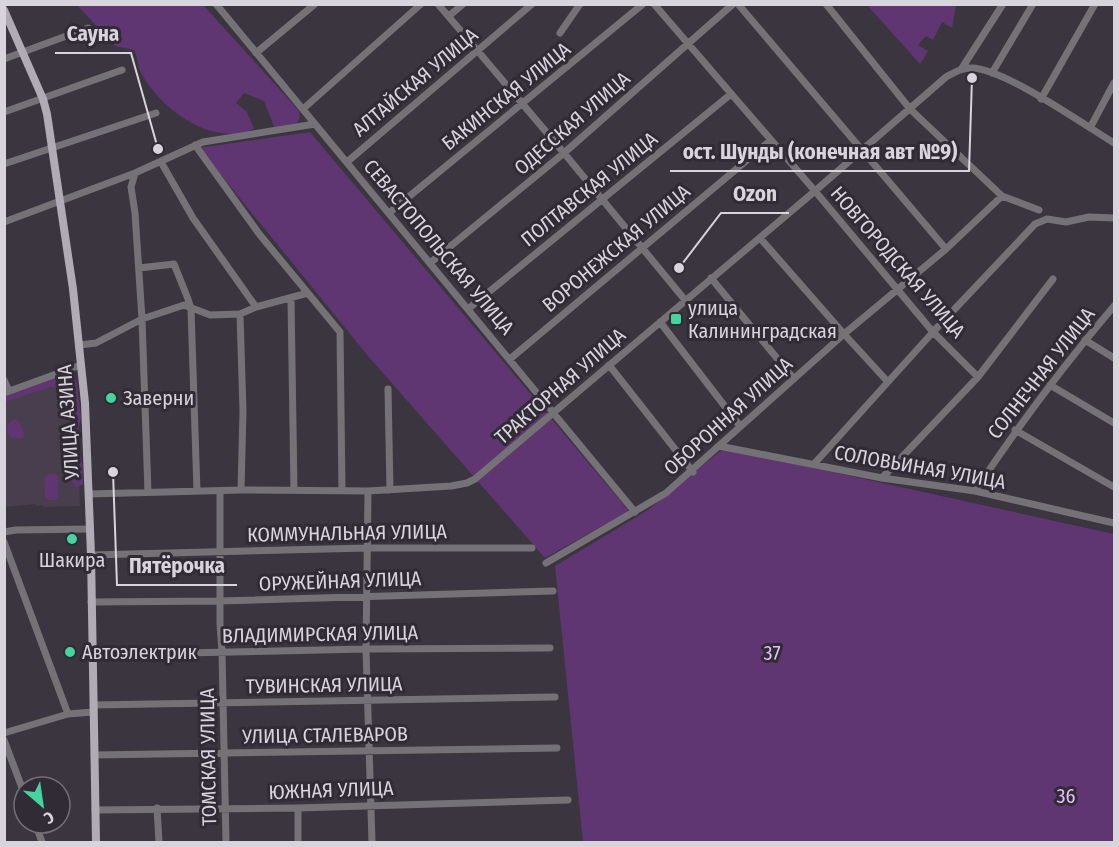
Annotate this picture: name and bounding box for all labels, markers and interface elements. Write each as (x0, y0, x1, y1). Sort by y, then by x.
callout: Сауна (55, 14, 131, 53)
text: Сауна (67, 21, 119, 47)
street label: АЛТАЙСКАЯ УЛИЦА (348, 22, 483, 141)
street label: БАКИНСКАЯ УЛИЦА (437, 36, 576, 155)
street label: ОДЕССКАЯ УЛИЦА (509, 66, 635, 180)
street label: ПОЛТАВСКАЯ УЛИЦА (516, 126, 662, 251)
callout: ост. Шунды (конечная авт №9) (670, 132, 969, 171)
text: ост. Шунды (конечная авт №9) (683, 139, 957, 165)
street label: СЕВАСТОПОЛЬСКАЯ УЛИЦА (359, 155, 520, 340)
callout: Ozon (721, 174, 789, 213)
street label: ВОРОНЕЖСКАЯ УЛИЦА (537, 179, 695, 317)
text: Ozon (733, 181, 777, 207)
street label: НОВГОРОДСКАЯ УЛИЦА (826, 181, 971, 343)
place label: улица Калининградская (688, 296, 837, 343)
street label: СОЛНЕЧНАЯ УЛИЦА (982, 302, 1100, 444)
marker: улица Калининградская (669, 312, 683, 326)
street label: ТРАКТОРНАЯ УЛИЦА (490, 322, 631, 449)
street label: ОБОРОННАЯ УЛИЦА (659, 352, 798, 480)
street label: УЛИЦА АЗИНА (52, 363, 84, 481)
place label: Заверни (123, 386, 194, 410)
marker: Заверни (104, 391, 118, 405)
street label: СОЛОВЬИНАЯ УЛИЦА (832, 440, 1008, 494)
street label: КОММУНАЛЬНАЯ УЛИЦА (247, 519, 448, 547)
marker: Шакира (65, 532, 79, 546)
callout: Пятёрочка (117, 546, 237, 585)
place label: Шакира (39, 548, 105, 572)
text: Пятёрочка (129, 553, 225, 579)
street label: ОРУЖЕЙНАЯ УЛИЦА (258, 566, 422, 596)
street label: ВЛАДИМИРСКАЯ УЛИЦА (222, 620, 419, 648)
place label: Автоэлектрик (82, 640, 197, 664)
park label: 37 (763, 641, 781, 665)
marker: Автоэлектрик (63, 645, 77, 659)
street label: ТУВИНСКАЯ УЛИЦА (245, 672, 403, 698)
street label: ТОМСКАЯ УЛИЦА (195, 687, 221, 826)
street label: УЛИЦА СТАЛЕВАРОВ (241, 722, 408, 748)
north arrow (12, 775, 72, 835)
street label: ЮЖНАЯ УЛИЦА (268, 776, 394, 804)
park label: 36 (1057, 784, 1076, 808)
text: С (40, 807, 57, 828)

